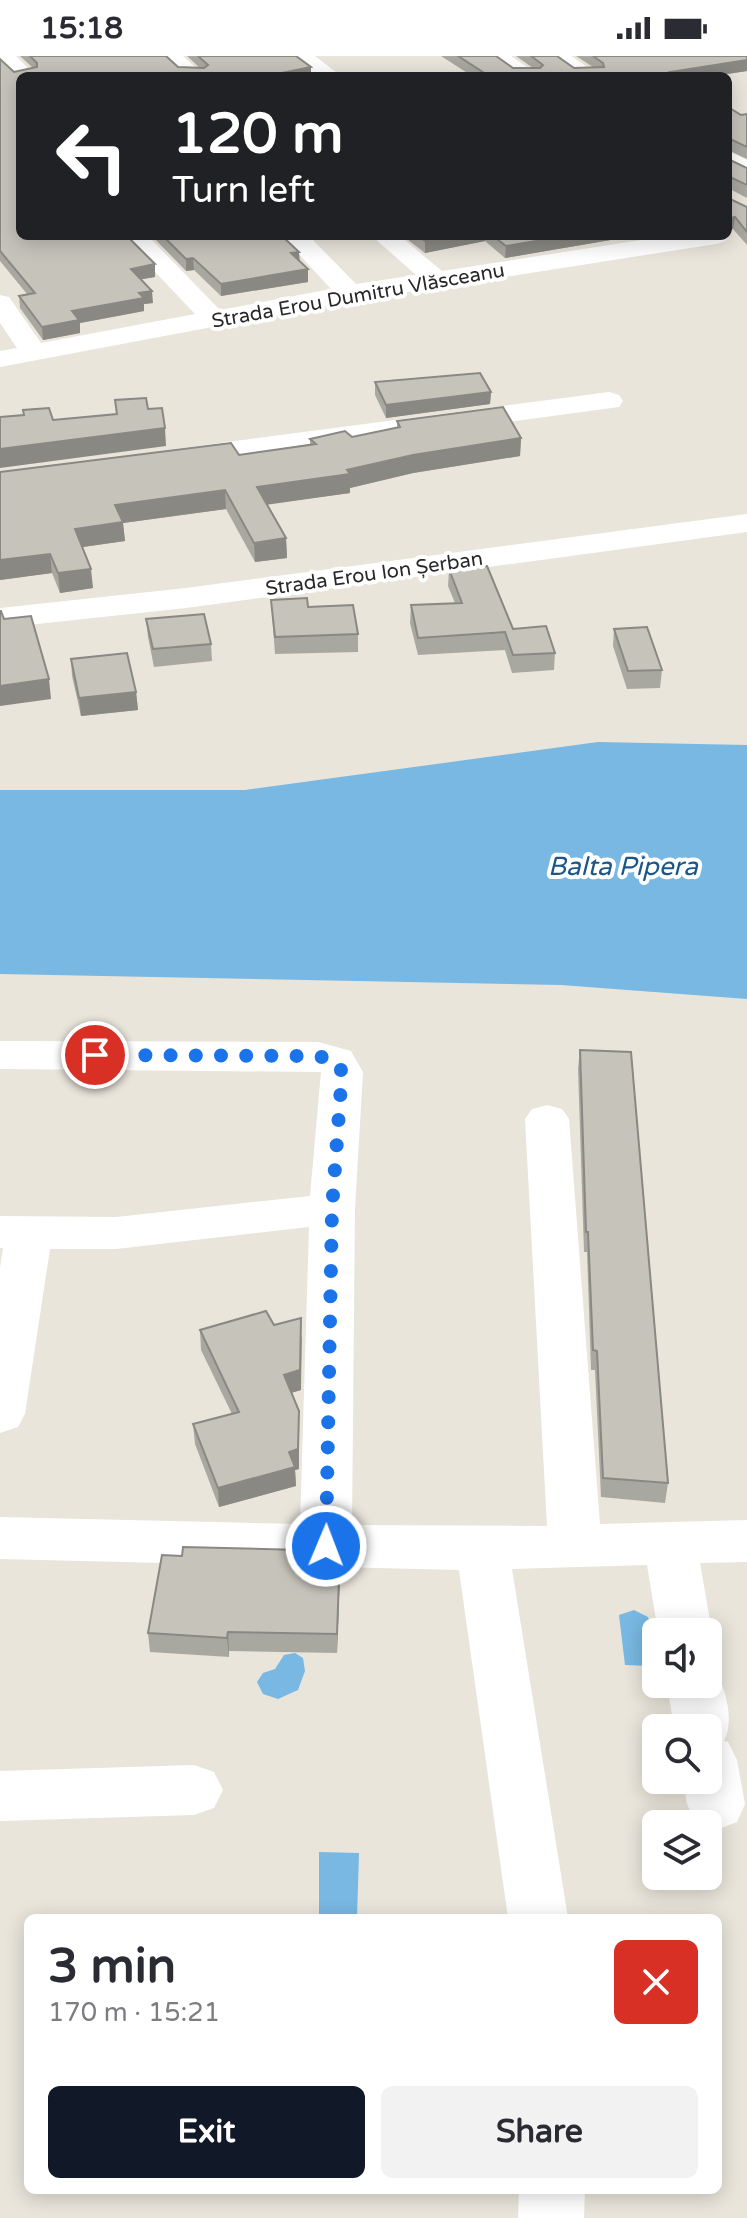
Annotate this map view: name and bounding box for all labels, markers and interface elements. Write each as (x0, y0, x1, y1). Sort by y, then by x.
text: 15:18 (40, 10, 123, 47)
text: 120 m (172, 101, 343, 168)
icon: left (40, 104, 144, 208)
text: Turn left (172, 169, 315, 212)
street label: Strada Erou Dumitru Vlăsceanu (210, 258, 507, 334)
street label: Strada Erou Ion Șerban (264, 547, 484, 601)
water label: Balta Pipera (548, 851, 699, 882)
pin (61, 1021, 129, 1089)
icon: arrive (73, 1033, 117, 1077)
position arrow (284, 1504, 368, 1588)
map controls (642, 1618, 722, 1890)
button: sound (642, 1618, 722, 1698)
button: search (642, 1714, 722, 1794)
button: layers (642, 1810, 722, 1890)
text: 3 min (48, 1938, 176, 1996)
button: close (614, 1940, 698, 2024)
text: 170 m · 15:21 (48, 1997, 220, 2028)
button: Exit (48, 2086, 365, 2178)
button: Share (381, 2086, 698, 2178)

